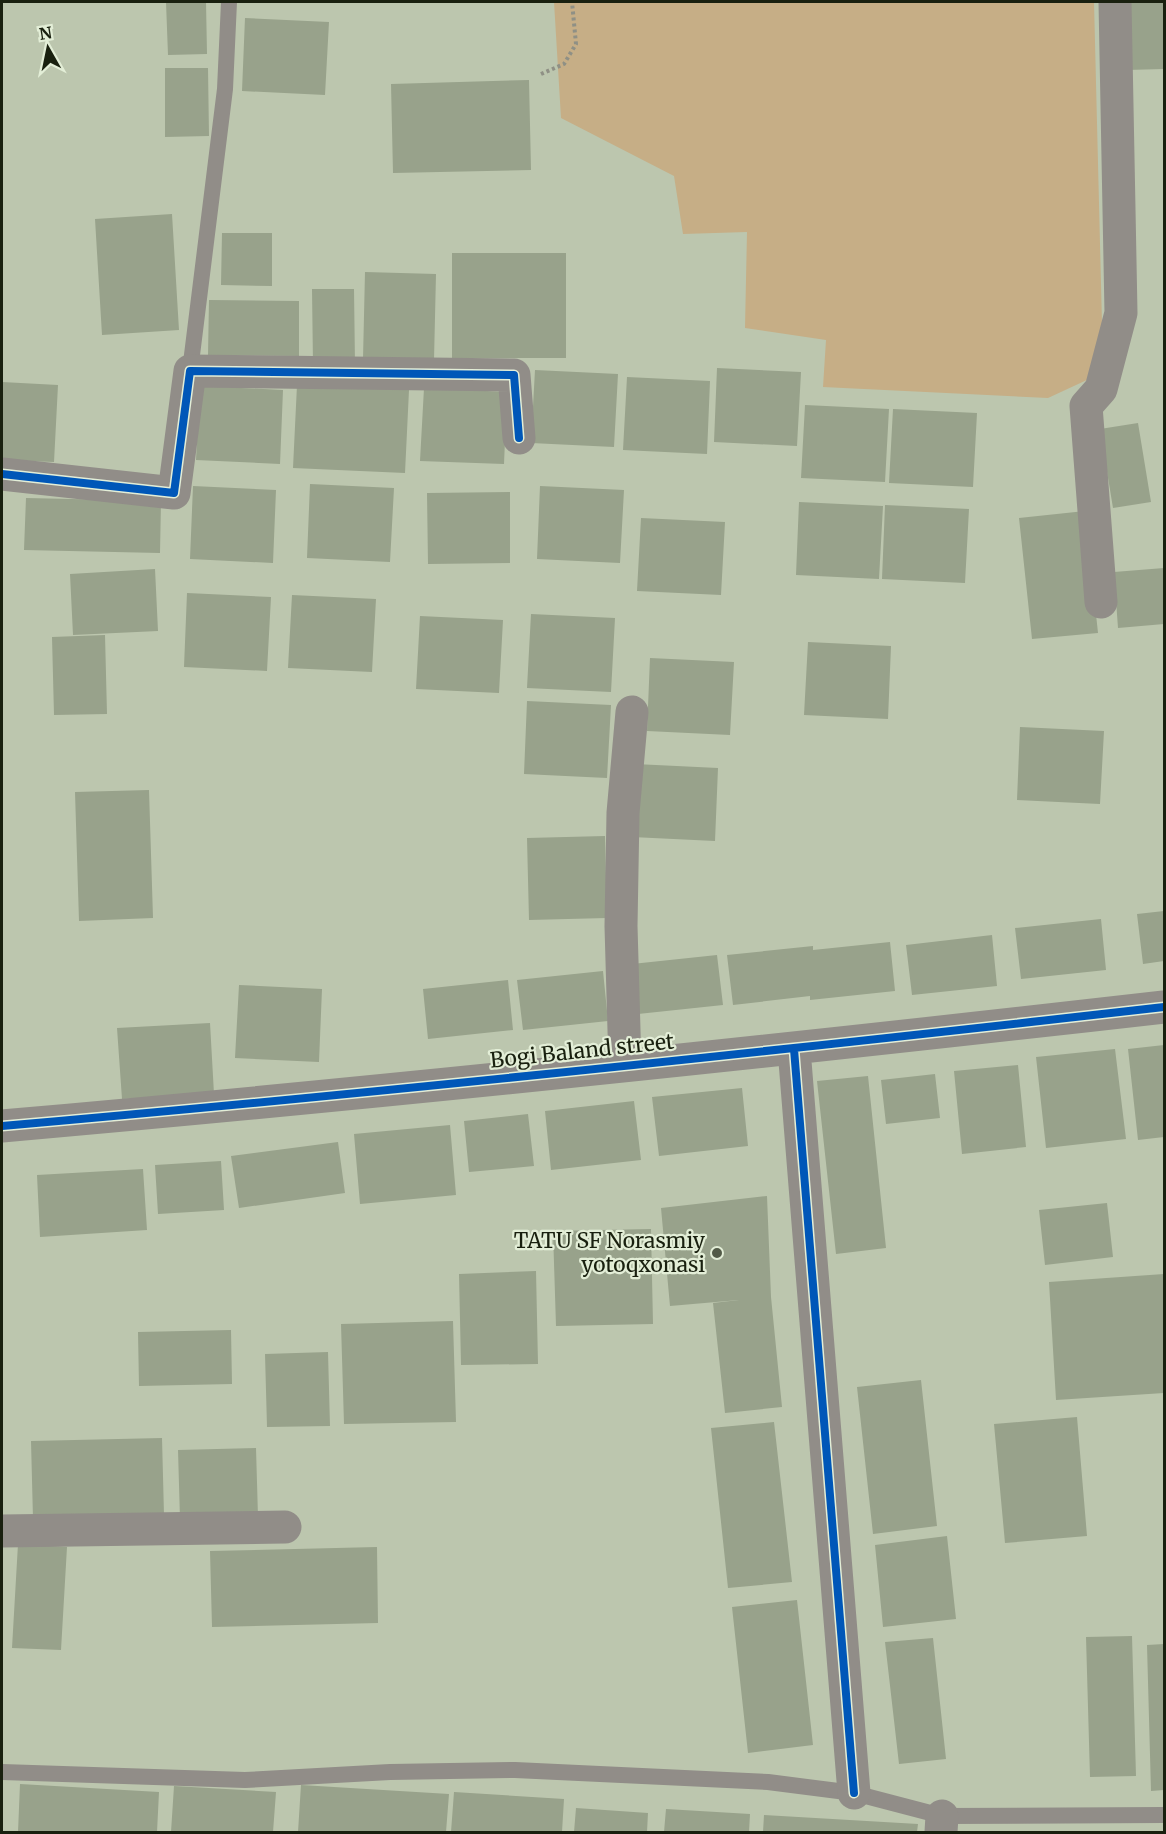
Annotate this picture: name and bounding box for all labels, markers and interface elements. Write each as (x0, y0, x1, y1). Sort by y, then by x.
north arrow (18, 18, 78, 78)
text: N (38, 22, 54, 44)
street label: Bogi Baland street (489, 1027, 675, 1074)
place label: TATU SF Norasmiy yotoqxonasi (514, 1227, 706, 1278)
marker: TATU SF Norasmiy yotoqxonasi (710, 1246, 724, 1260)

